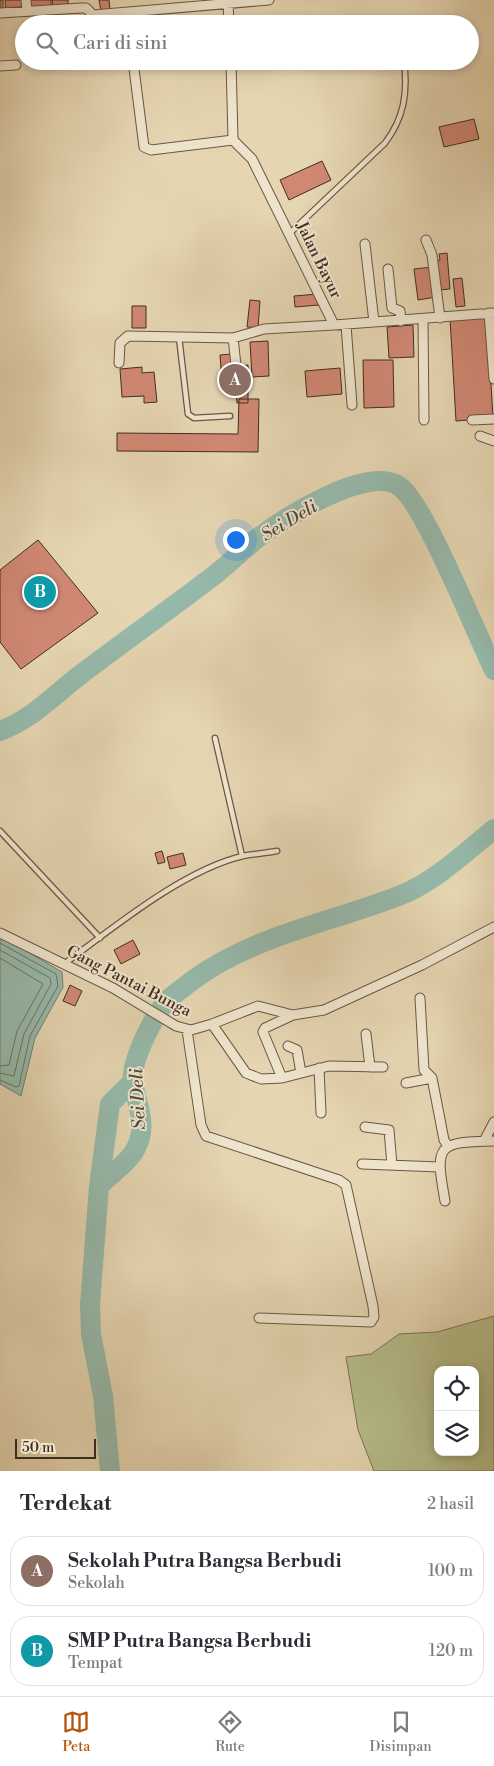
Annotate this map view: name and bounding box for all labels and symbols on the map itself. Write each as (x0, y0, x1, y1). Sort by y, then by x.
street label: Jalan Bayur (291, 217, 346, 302)
pin: A (219, 361, 251, 399)
water label: Sei Deli (257, 495, 322, 547)
your location (223, 527, 249, 553)
pin: B (24, 573, 56, 611)
street label: Gang Pantai Bunga (63, 941, 196, 1022)
water label: Sei Deli (125, 1067, 151, 1130)
scale bar (15, 1436, 96, 1459)

